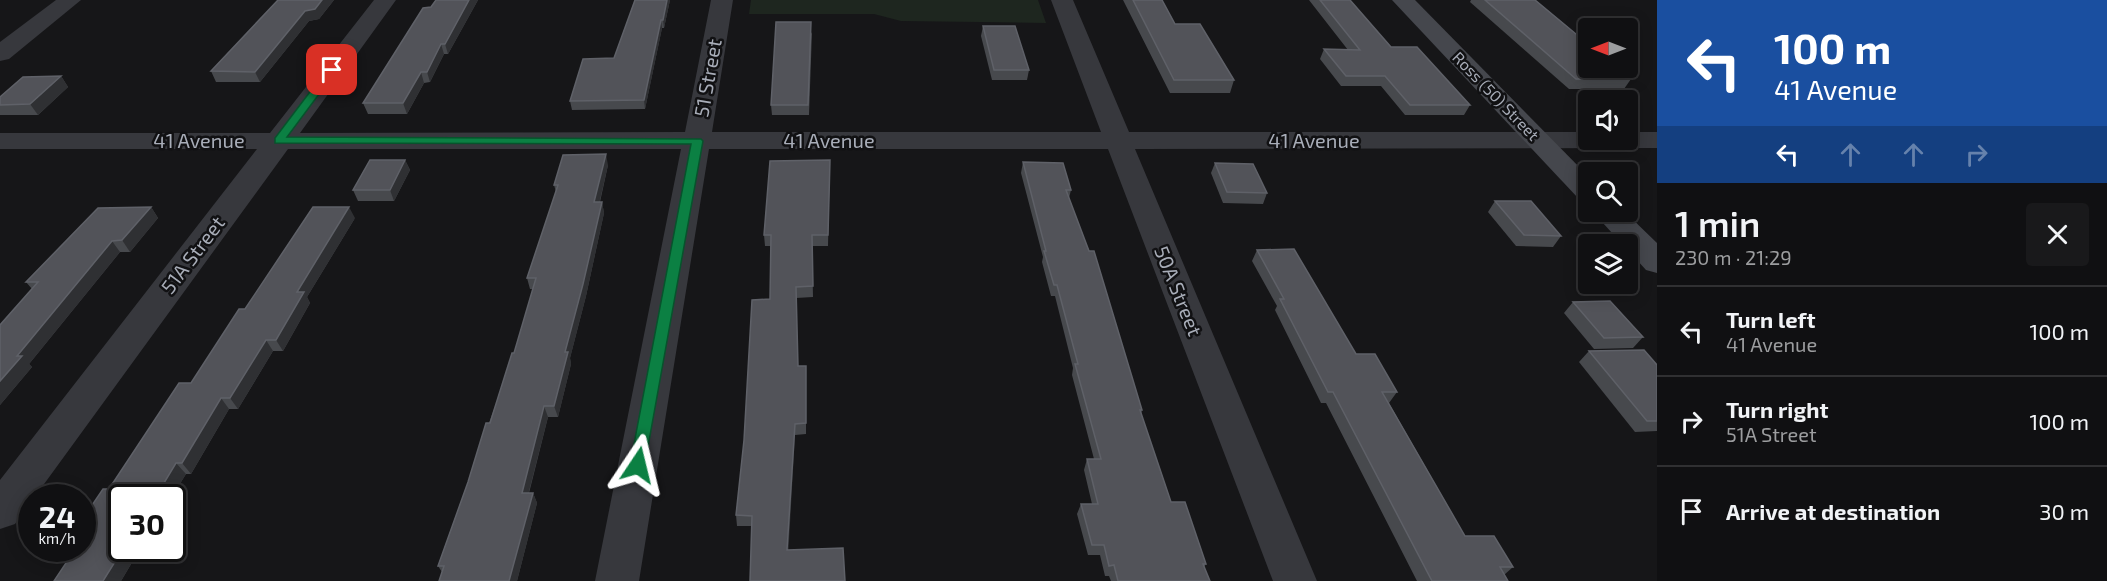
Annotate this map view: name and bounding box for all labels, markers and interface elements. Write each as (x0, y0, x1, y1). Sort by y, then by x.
north arrow (1578, 18, 1638, 78)
map controls (1578, 18, 1638, 294)
text: 100 m (1774, 22, 1891, 72)
icon: left (1675, 24, 1753, 102)
street label: 51 Street (688, 37, 726, 119)
pin (306, 44, 357, 95)
street label: Ross (50) Street (1449, 47, 1544, 144)
icon: arrive (315, 53, 348, 86)
text: 41 Avenue (1774, 73, 1897, 105)
button: sound (1578, 90, 1638, 150)
street label: 41 Avenue (153, 128, 245, 152)
street label: 41 Avenue (783, 128, 875, 152)
street label: 41 Avenue (1268, 128, 1360, 152)
icon: left (1771, 138, 1804, 171)
icon: ahead (1834, 138, 1867, 171)
icon: ahead (1897, 138, 1930, 171)
icon: right (1960, 138, 1993, 171)
button: search (1578, 162, 1638, 222)
text: 1 min (1675, 201, 1760, 244)
button: close (2026, 203, 2089, 266)
street label: 51A Street (155, 211, 229, 298)
button: layers (1578, 234, 1638, 294)
street label: 50A Street (1150, 242, 1208, 339)
text: 230 m · 21:29 (1675, 245, 1792, 269)
text: Turn left (1726, 306, 1815, 332)
icon: left (1675, 315, 1708, 348)
text: 100 m (2030, 318, 2089, 344)
text: 41 Avenue (1726, 332, 1817, 356)
text: Turn right (1726, 396, 1828, 422)
icon: right (1675, 405, 1708, 438)
text: 100 m (2030, 408, 2089, 434)
text: 51A Street (1726, 422, 1817, 446)
position arrow (606, 433, 670, 497)
speed limit sign: 30 (108, 484, 186, 562)
icon: arrive (1675, 495, 1708, 528)
text: 24 (39, 498, 75, 534)
text: Arrive at destination (1726, 498, 1940, 524)
text: 30 m (2039, 498, 2089, 524)
text: km/h (38, 529, 76, 547)

